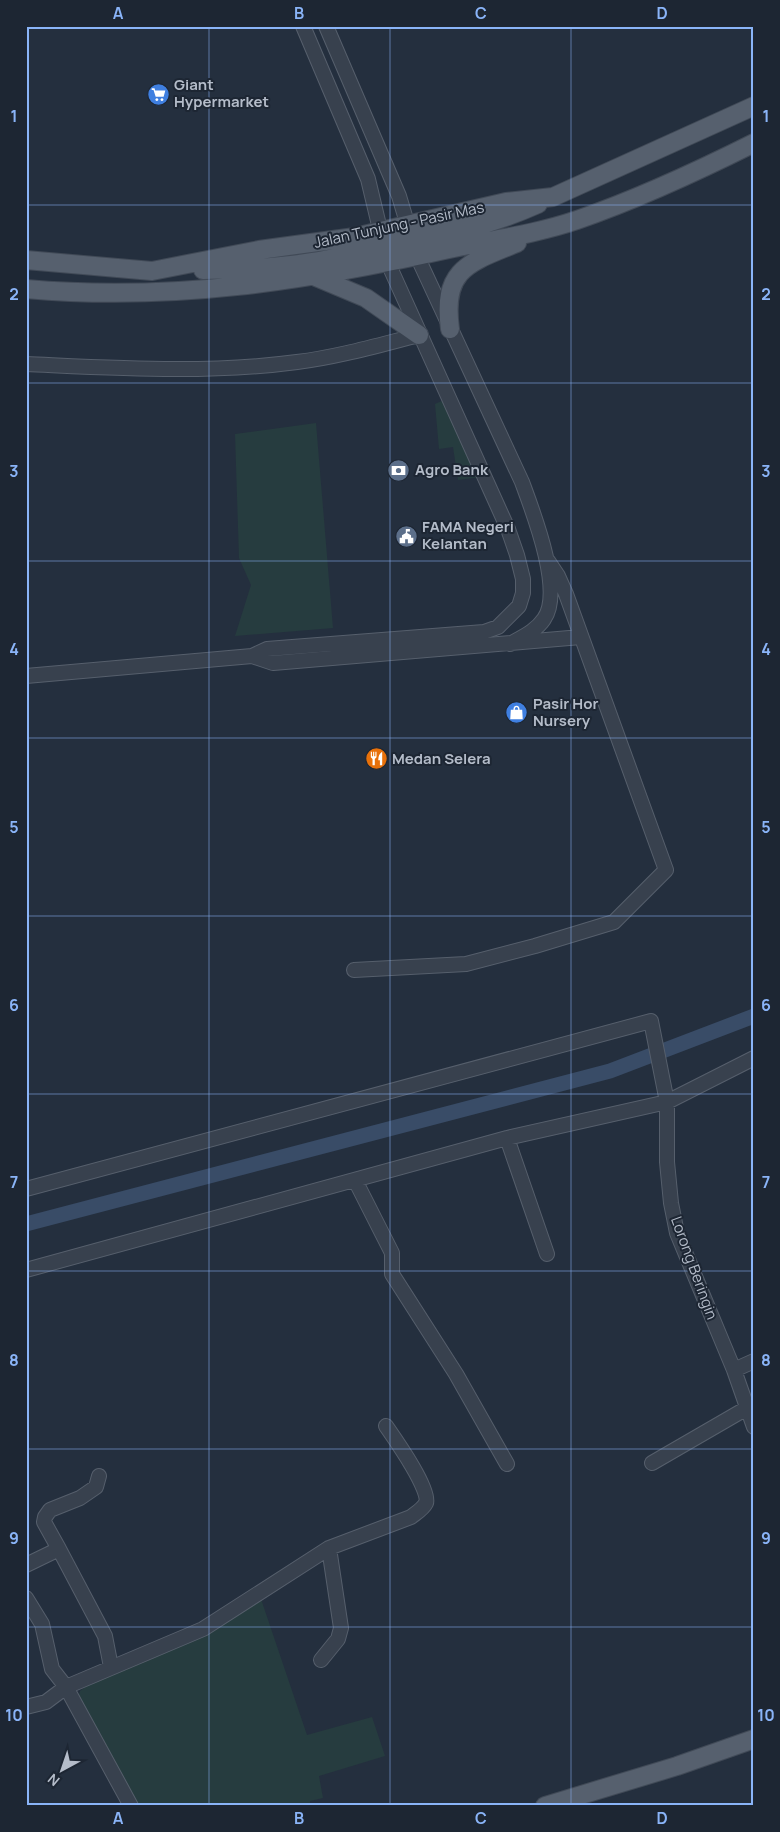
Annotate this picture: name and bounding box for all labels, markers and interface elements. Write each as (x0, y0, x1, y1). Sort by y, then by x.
text: A (113, 2, 124, 24)
text: B (294, 2, 304, 24)
text: C (475, 2, 487, 24)
text: D (656, 2, 668, 24)
place label: Giant Hypermarket (174, 74, 269, 112)
supermarket icon: Giant Hypermarket (146, 82, 170, 106)
text: 1 (10, 105, 18, 127)
text: 1 (762, 105, 770, 127)
street label: Jalan Tunjung - Pasir Mas (312, 196, 486, 253)
text: 2 (9, 283, 19, 305)
text: 2 (761, 283, 771, 305)
bank icon: Agro Bank (387, 458, 411, 482)
place label: Agro Bank (415, 459, 489, 480)
text: 3 (9, 460, 19, 482)
text: 3 (761, 460, 771, 482)
place label: FAMA Negeri Kelantan (422, 516, 514, 554)
public building icon: FAMA Negeri Kelantan (394, 524, 418, 548)
text: 4 (9, 638, 19, 660)
text: 4 (761, 638, 771, 660)
place label: Pasir Hor Nursery (533, 693, 598, 731)
shop icon: Pasir Hor Nursery (505, 701, 529, 725)
restaurant icon: Medan Selera (364, 747, 388, 771)
place label: Medan Selera (392, 748, 491, 769)
text: 5 (9, 816, 19, 838)
text: 5 (761, 816, 771, 838)
text: 6 (9, 994, 19, 1016)
text: 6 (761, 994, 771, 1016)
text: 7 (10, 1171, 18, 1193)
text: 7 (762, 1171, 770, 1193)
street label: Lorong Beringin (666, 1213, 723, 1322)
text: 8 (9, 1349, 19, 1371)
text: 8 (761, 1349, 771, 1371)
text: 9 (9, 1527, 19, 1549)
text: 9 (761, 1527, 771, 1549)
text: 10 (5, 1704, 23, 1726)
text: 10 (757, 1704, 775, 1726)
north arrow (38, 1744, 88, 1794)
text: N (43, 1770, 63, 1791)
text: A (113, 1807, 124, 1829)
text: B (294, 1807, 304, 1829)
text: C (475, 1807, 487, 1829)
text: D (656, 1807, 668, 1829)

